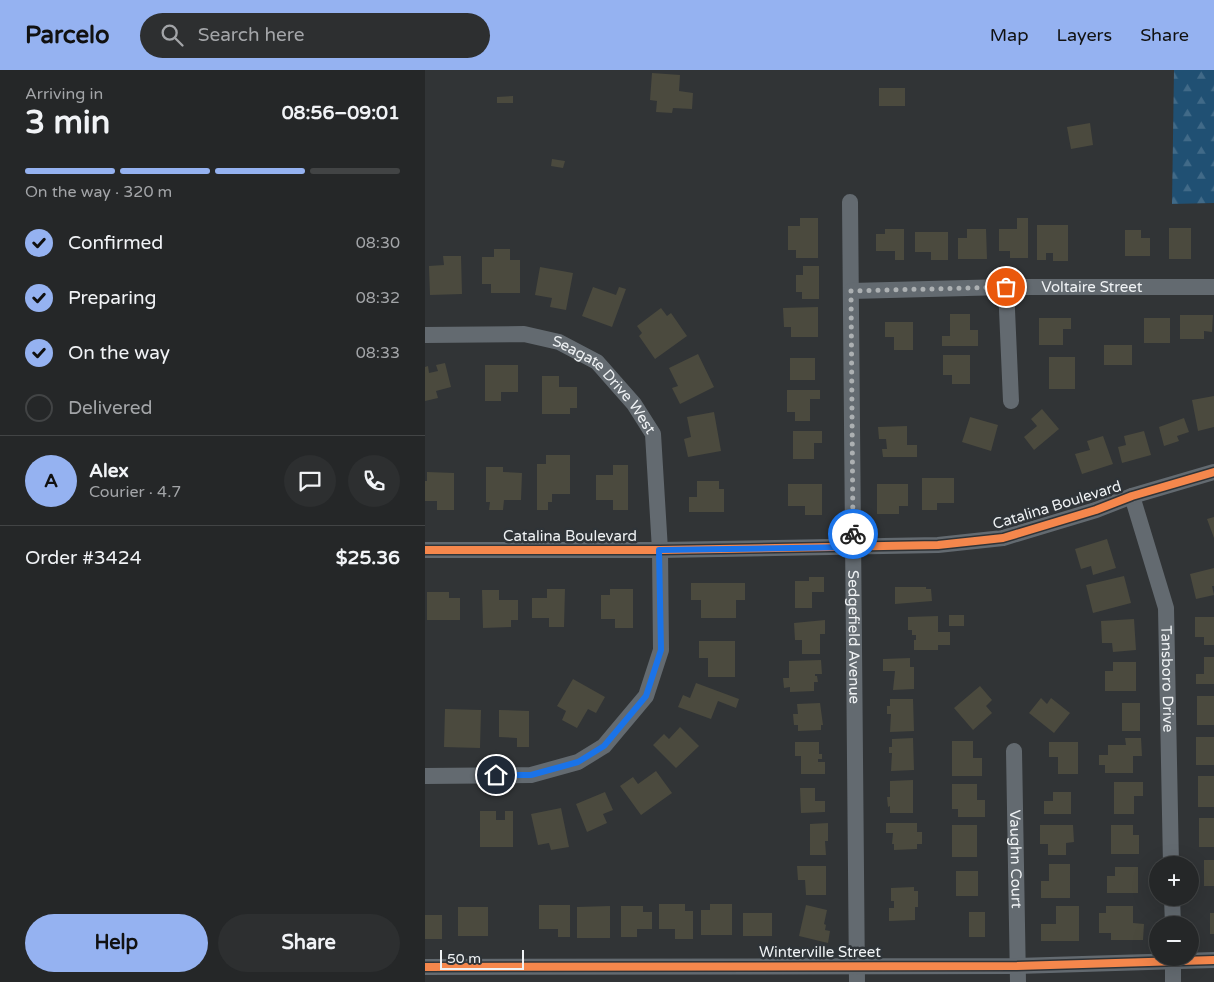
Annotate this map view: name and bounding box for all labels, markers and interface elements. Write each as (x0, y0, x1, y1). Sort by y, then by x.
search box (140, 13, 490, 58)
text: Parcelo (25, 21, 110, 50)
icon: search (158, 21, 186, 49)
text: Search here (198, 24, 305, 46)
text: Map (990, 24, 1029, 46)
text: Layers (1057, 24, 1112, 46)
text: Share (1140, 24, 1189, 46)
text: Arriving in (25, 84, 103, 104)
text: 08:56–09:01 (282, 102, 400, 124)
text: 3 min (25, 104, 110, 142)
text: On the way · 320 m (25, 182, 172, 202)
icon: check (25, 229, 53, 257)
text: Confirmed (68, 232, 163, 254)
text: 08:30 (356, 233, 400, 253)
pin (985, 266, 1027, 308)
icon: bag (992, 273, 1020, 301)
street label: Voltaire Street (1041, 278, 1143, 296)
icon: check (25, 284, 53, 312)
text: Preparing (68, 287, 157, 309)
text: 08:32 (356, 288, 400, 308)
street label: Seagate Drive West (551, 332, 660, 437)
icon: check (25, 339, 53, 367)
text: On the way (68, 342, 170, 364)
text: 08:33 (356, 343, 400, 363)
text: Delivered (68, 397, 153, 419)
button: chat (284, 455, 336, 507)
button: phone (348, 455, 400, 507)
text: Alex (89, 460, 129, 482)
text: A (44, 470, 58, 492)
street label: Catalina Boulevard (990, 477, 1124, 533)
text: Courier · 4.7 (89, 482, 181, 502)
courier (828, 509, 878, 559)
icon: bike (839, 520, 867, 548)
street label: Catalina Boulevard (503, 527, 637, 545)
text: Order #3424 (25, 547, 142, 569)
text: $25.36 (336, 547, 400, 569)
street label: Sedgefield Avenue (844, 570, 864, 704)
street label: Tansboro Drive (1157, 625, 1177, 733)
pin (475, 754, 517, 796)
icon: home (482, 761, 510, 789)
street label: Vaughn Court (1006, 809, 1026, 909)
map controls (1149, 856, 1199, 966)
button: + (1149, 856, 1199, 906)
button: Help (25, 914, 208, 972)
button: Share (218, 914, 400, 972)
button: − (1149, 916, 1199, 966)
street label: Winterville Street (759, 943, 881, 961)
scale bar (440, 947, 524, 970)
text: 50 m (447, 950, 481, 967)

